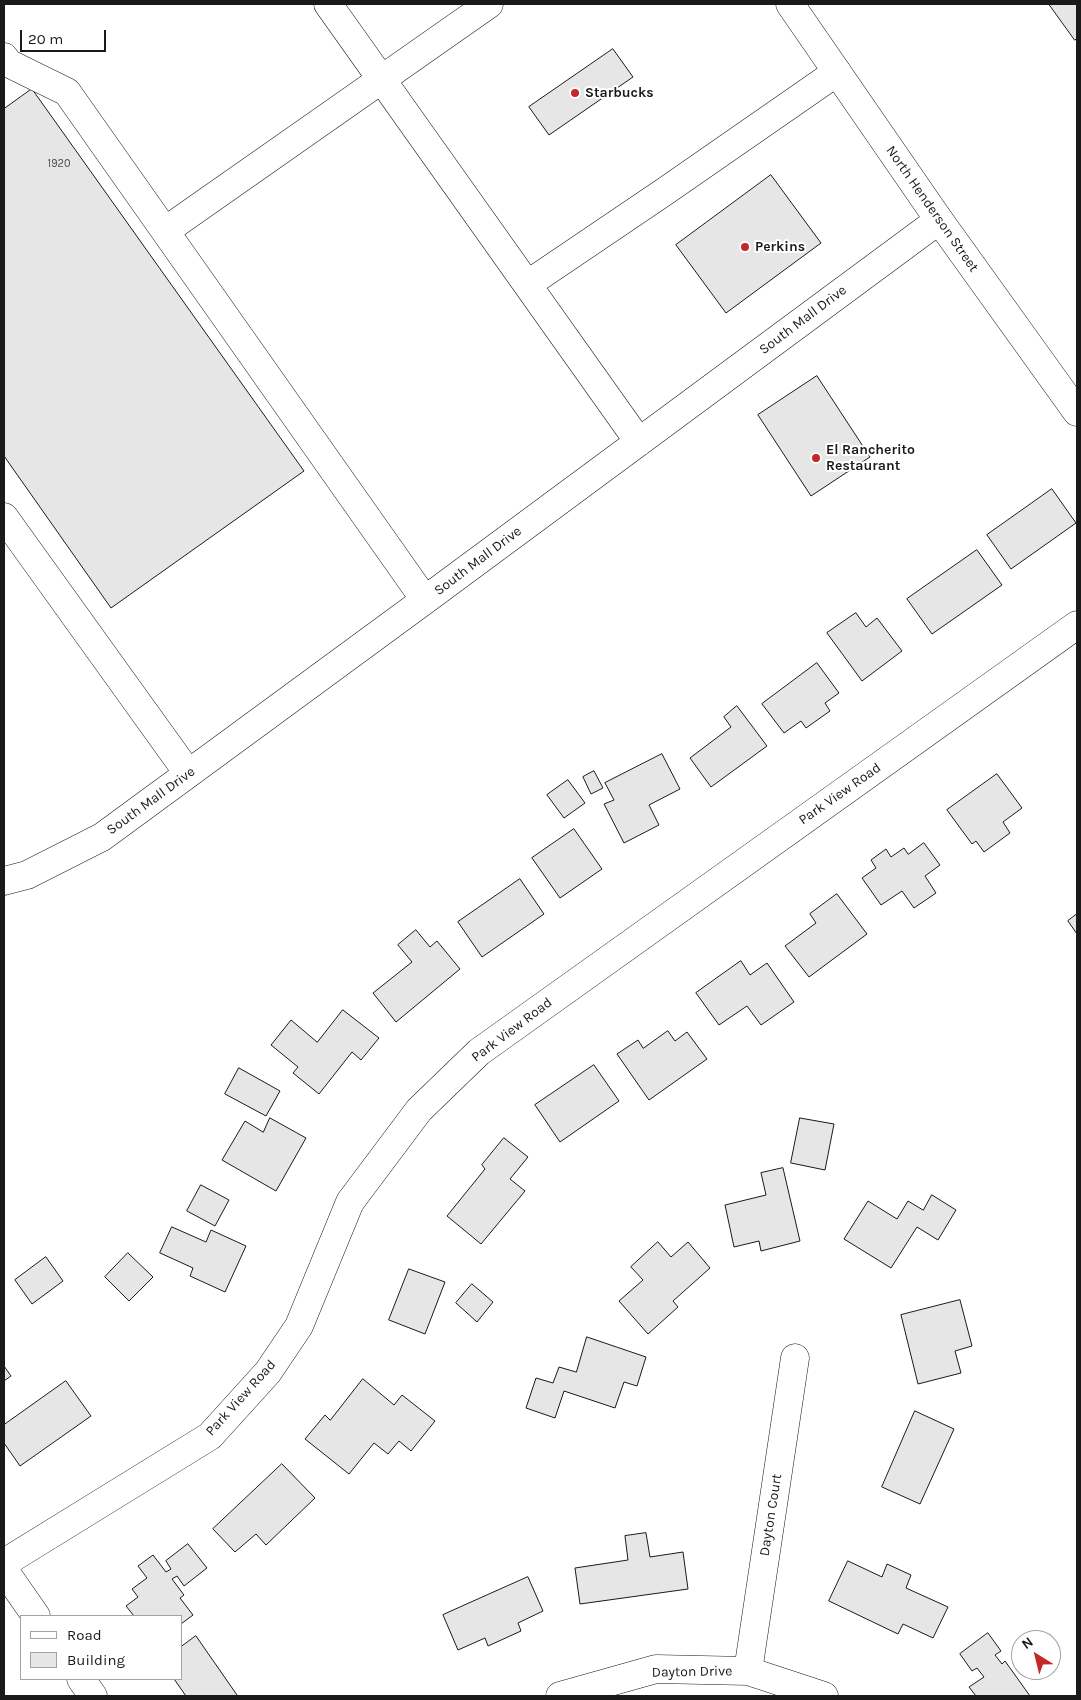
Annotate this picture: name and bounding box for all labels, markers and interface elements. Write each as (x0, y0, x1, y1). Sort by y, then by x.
scale bar (22, 20, 109, 52)
text: 20 m (28, 30, 63, 48)
place label: Starbucks (585, 85, 654, 101)
marker: Starbucks (569, 87, 581, 99)
street label: North Henderson Street (882, 143, 982, 275)
house number: 1920 (48, 157, 70, 171)
place label: Perkins (755, 239, 805, 255)
marker: Perkins (739, 241, 751, 253)
street label: South Mall Drive (756, 282, 850, 358)
place label: El Rancherito Restaurant (826, 442, 915, 474)
marker: El Rancherito Restaurant (810, 452, 822, 464)
street label: South Mall Drive (431, 523, 525, 599)
street label: Park View Road (796, 759, 884, 829)
street label: South Mall Drive (104, 763, 198, 839)
street label: Park View Road (468, 994, 556, 1066)
street label: Park View Road (202, 1356, 280, 1440)
street label: Dayton Court (756, 1473, 786, 1557)
legend (20, 1615, 182, 1680)
text: Road (67, 1626, 102, 1644)
north arrow (1011, 1630, 1061, 1680)
text: N (1018, 1633, 1037, 1653)
text: Building (67, 1651, 125, 1669)
street label: Dayton Drive (651, 1663, 733, 1681)

